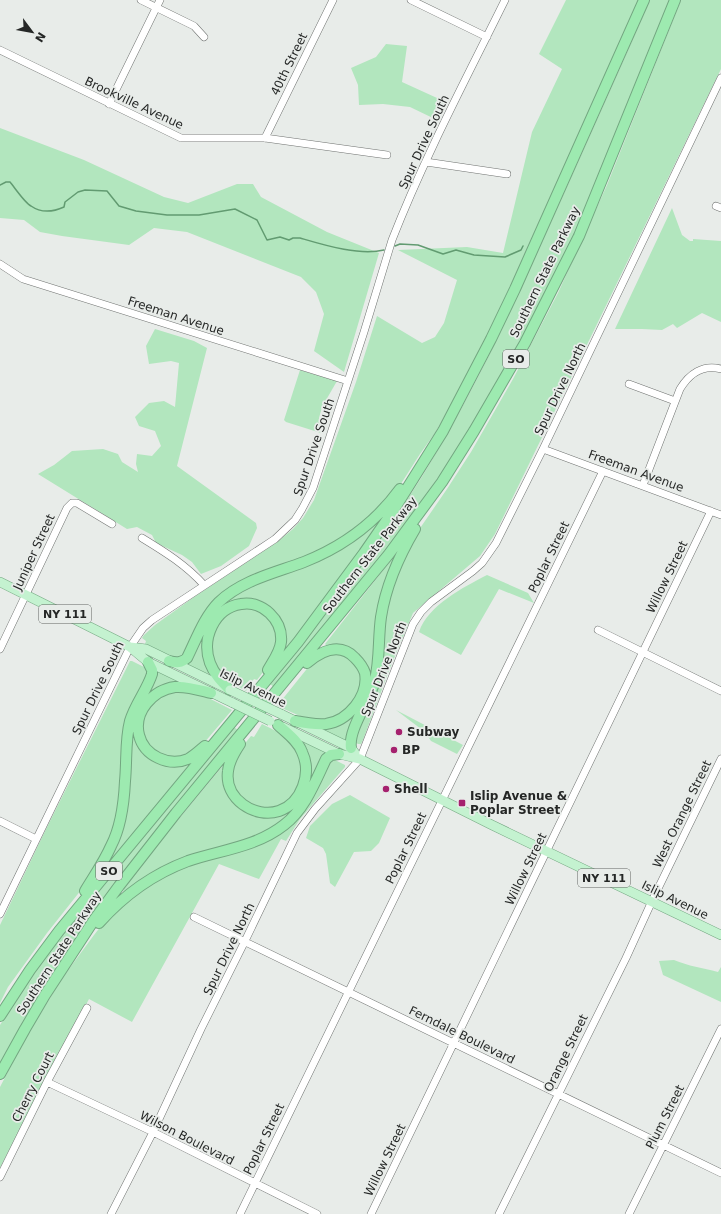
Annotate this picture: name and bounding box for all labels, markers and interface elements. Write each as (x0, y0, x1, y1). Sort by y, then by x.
north arrow (12, 12, 52, 52)
text: N (32, 30, 48, 44)
street label: 40th Street (268, 30, 310, 98)
street label: Brookville Avenue (82, 74, 186, 132)
street label: Spur Drive South (396, 93, 452, 191)
street label: Southern State Parkway (507, 204, 583, 340)
street label: Freeman Avenue (126, 294, 226, 338)
street label: Spur Drive North (532, 341, 588, 437)
road number: SO (503, 350, 529, 368)
street label: Spur Drive South (291, 396, 337, 498)
street label: Freeman Avenue (586, 447, 686, 495)
street label: Southern State Parkway (320, 494, 420, 616)
street label: Juniper Street (10, 511, 58, 593)
street label: Poplar Street (526, 519, 572, 595)
street label: Willow Street (643, 538, 691, 616)
road number: NY 111 (39, 605, 91, 623)
street label: Spur Drive North (359, 620, 409, 718)
street label: Spur Drive South (69, 639, 127, 737)
street label: Islip Avenue (217, 666, 289, 710)
place label: Subway (407, 725, 460, 739)
marker: Subway (394, 727, 404, 737)
place label: BP (402, 743, 420, 757)
marker: BP (389, 745, 399, 755)
street label: West Orange Street (650, 758, 714, 870)
place label: Shell (394, 782, 428, 796)
marker: Shell (381, 784, 391, 794)
place label: Islip Avenue & Poplar Street (470, 789, 567, 817)
marker: Islip Avenue & Poplar Street (457, 798, 467, 808)
street label: Poplar Street (383, 810, 429, 886)
street label: Willow Street (502, 830, 550, 908)
road number: SO (96, 862, 122, 880)
road number: NY 111 (578, 869, 630, 887)
street label: Islip Avenue (639, 878, 711, 922)
street label: Southern State Parkway (14, 889, 104, 1017)
street label: Spur Drive North (201, 901, 257, 997)
street label: Ferndale Boulevard (407, 1003, 517, 1067)
street label: Orange Street (541, 1012, 591, 1094)
street label: Cherry Court (9, 1049, 57, 1124)
street label: Plum Street (643, 1082, 687, 1151)
street label: Poplar Street (241, 1101, 287, 1177)
street label: Wilson Boulevard (137, 1108, 237, 1168)
street label: Willow Street (361, 1121, 409, 1199)

